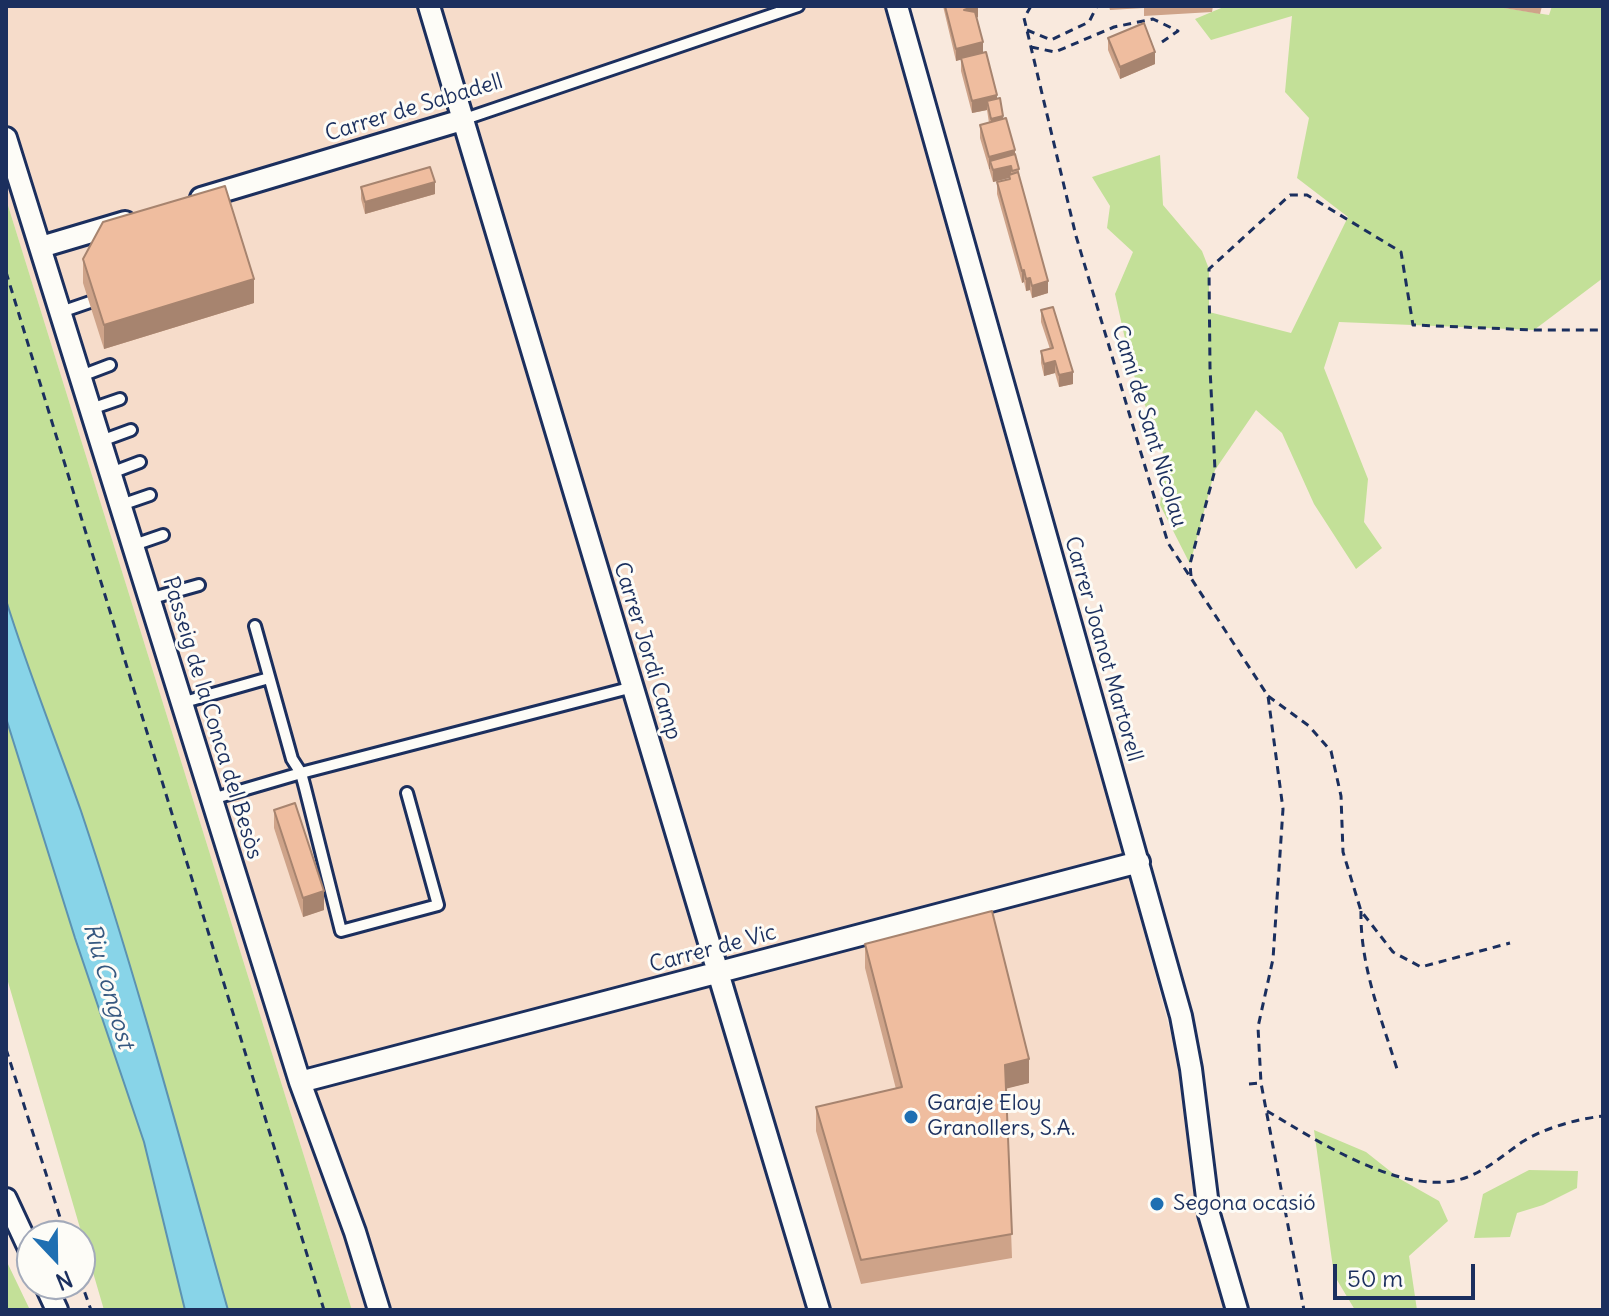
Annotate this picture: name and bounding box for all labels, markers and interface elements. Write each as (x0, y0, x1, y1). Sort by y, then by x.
street label: Carrer de Sabadell (322, 68, 506, 148)
street label: Camí de Sant Nicolau (1106, 322, 1192, 530)
street label: Carrer Joanot Martorell (1058, 533, 1148, 765)
street label: Carrer Jordi Camp (607, 559, 687, 743)
street label: Passeig de la Conca del Besòs (156, 574, 268, 862)
street label: Carrer de Vic (647, 919, 779, 979)
water label: Riu Congost (76, 920, 140, 1052)
place label: Garaje Eloy Granollers, S.A. (927, 1091, 1075, 1142)
marker: Garaje Eloy Granollers, S.A. (902, 1108, 920, 1126)
place label: Segona ocasió (1173, 1191, 1316, 1217)
marker: Segona ocasió (1148, 1195, 1166, 1213)
north arrow (16, 1220, 96, 1300)
scale bar (1337, 1248, 1479, 1298)
text: 50 m (1347, 1263, 1403, 1293)
text: N (52, 1265, 77, 1296)

